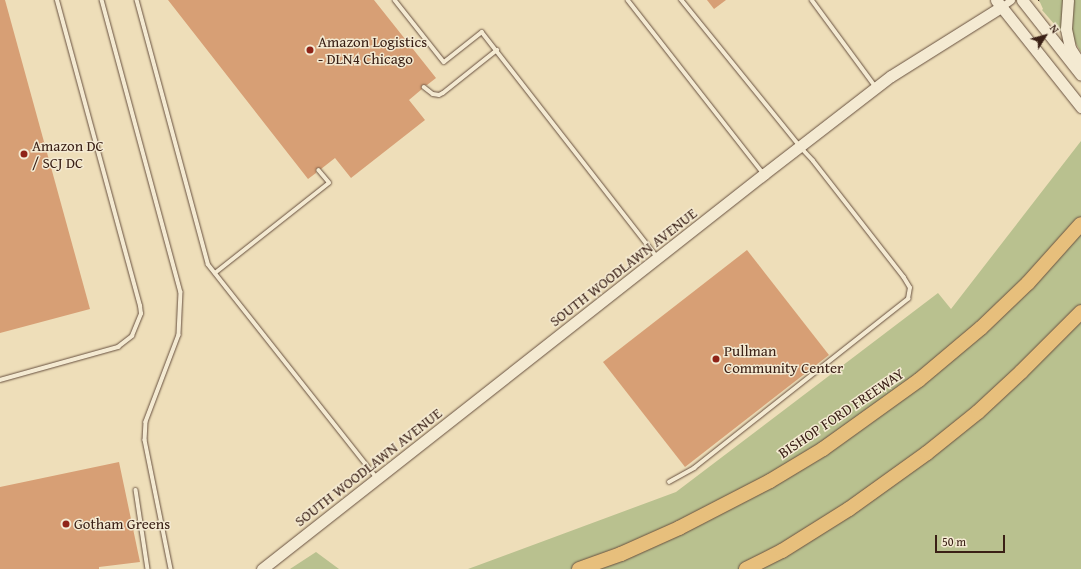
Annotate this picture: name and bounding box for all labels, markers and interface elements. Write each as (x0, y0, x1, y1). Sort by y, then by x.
north arrow (1025, 16, 1065, 56)
text: N (1046, 21, 1063, 37)
place label: Amazon Logistics - DLN4 Chicago (318, 32, 427, 67)
marker: Amazon Logistics - DLN4 Chicago (305, 45, 315, 55)
place label: Amazon DC / SCJ DC (32, 136, 104, 171)
marker: Amazon DC / SCJ DC (19, 149, 29, 159)
street label: SOUTH WOODLAWN AVENUE (546, 204, 700, 330)
place label: Pullman Community Center (724, 341, 843, 376)
marker: Pullman Community Center (711, 354, 721, 364)
street label: BISHOP FORD FREEWAY (775, 364, 907, 462)
street label: SOUTH WOODLAWN AVENUE (291, 404, 445, 530)
place label: Gotham Greens (74, 515, 170, 533)
marker: Gotham Greens (61, 519, 71, 529)
scale bar (937, 527, 1007, 553)
text: 50 m (942, 533, 966, 550)

